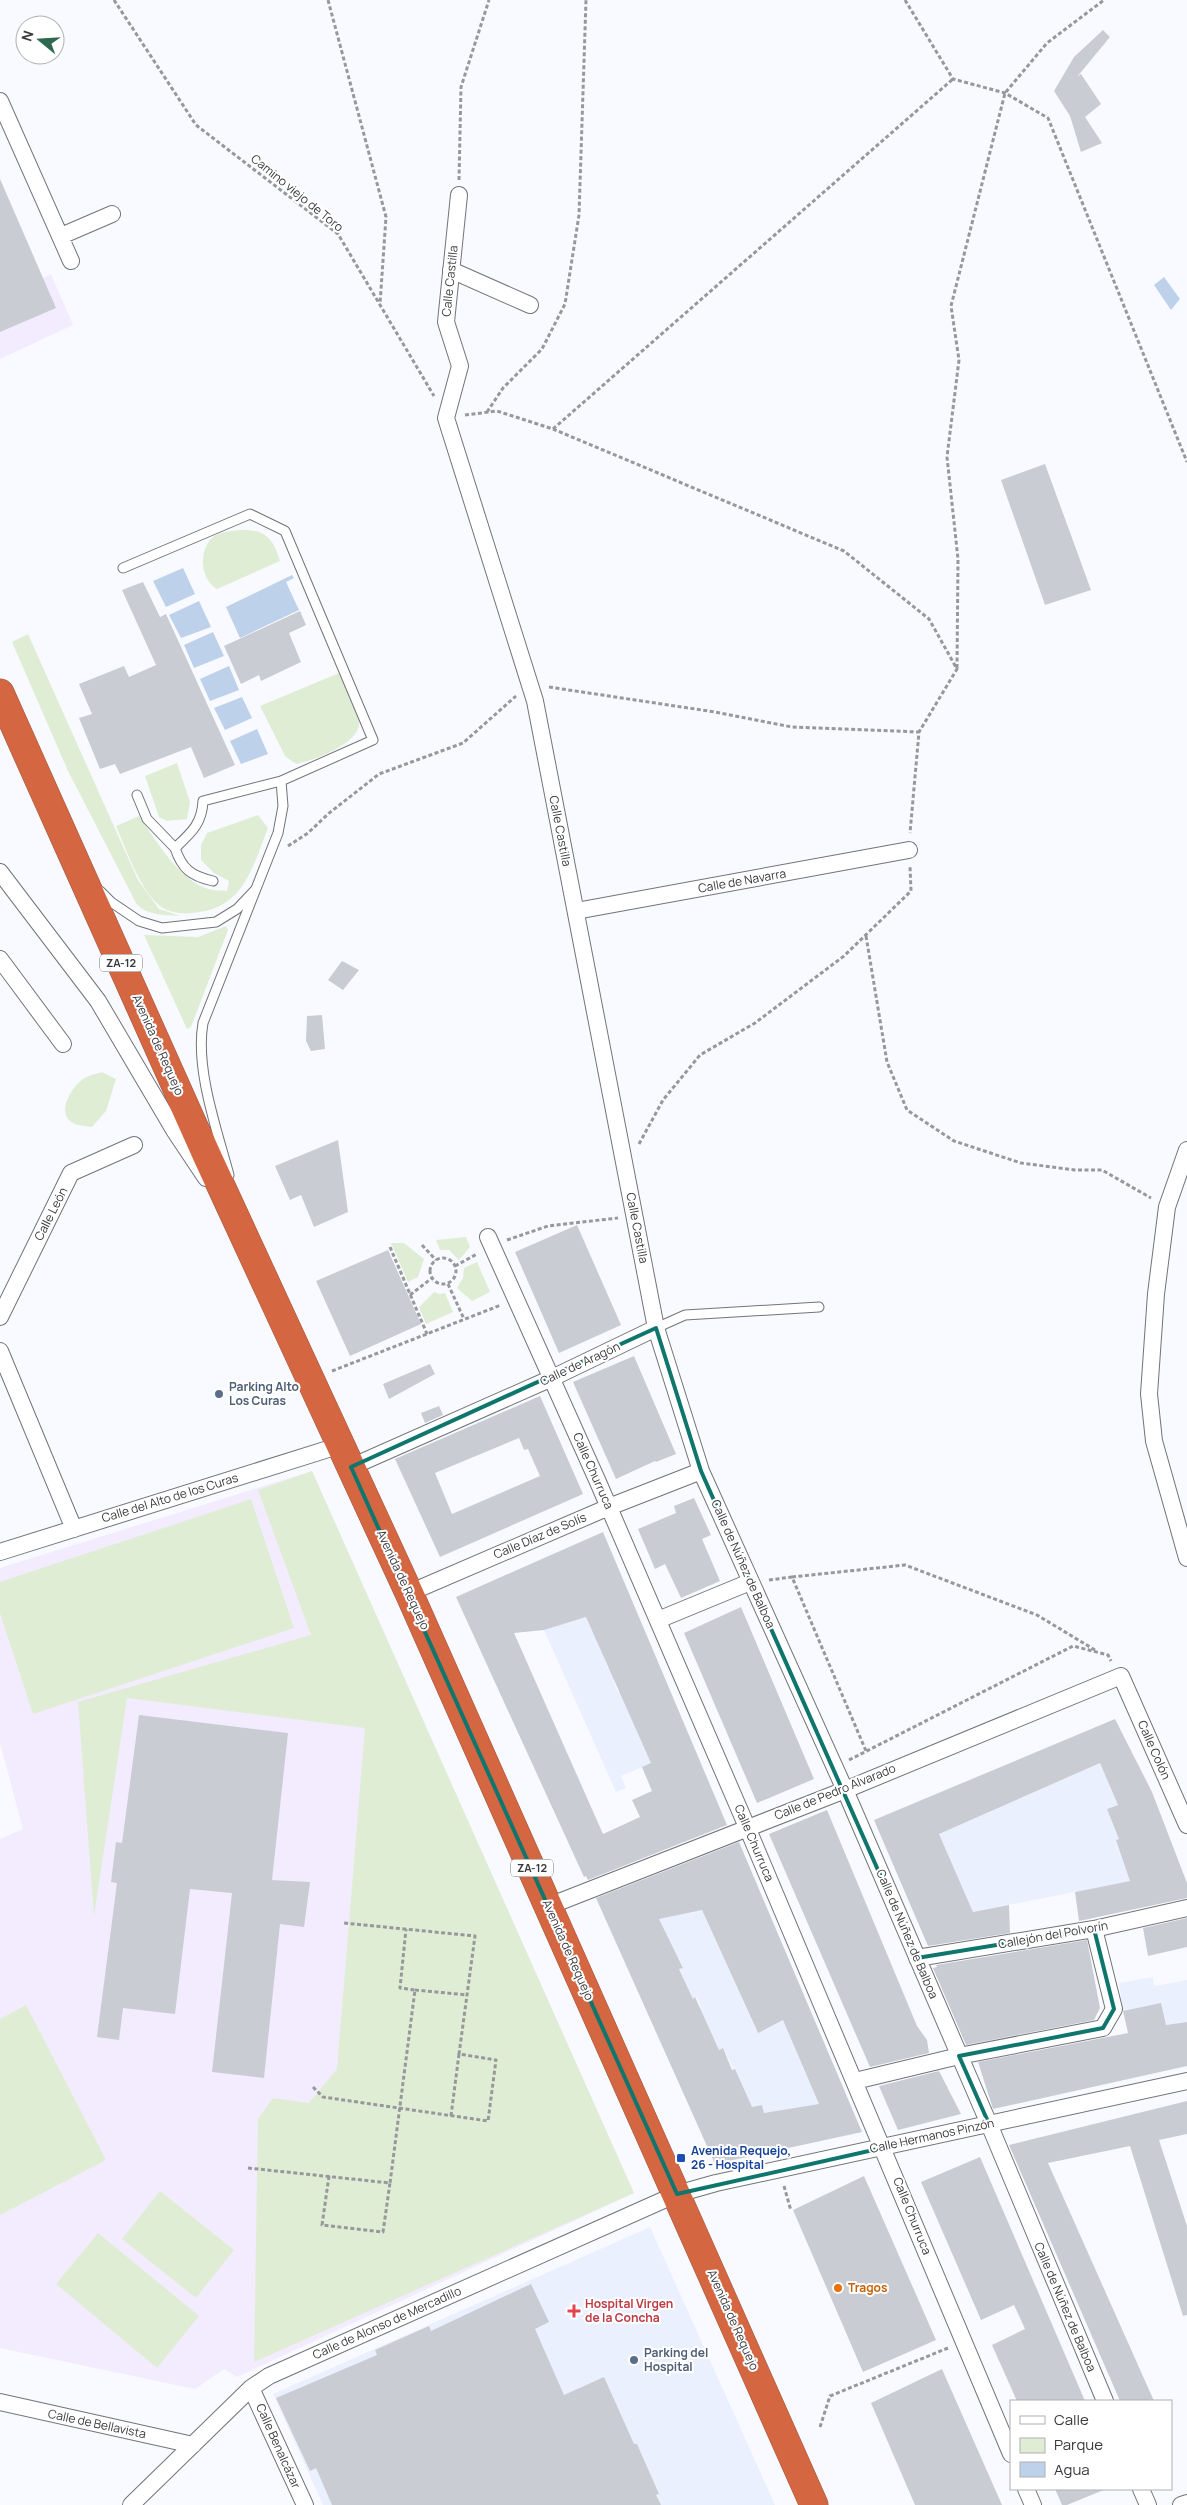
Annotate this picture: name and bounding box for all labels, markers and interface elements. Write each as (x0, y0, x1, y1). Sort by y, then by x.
north arrow (15, 15, 65, 65)
text: N (17, 28, 38, 44)
street label: Camino viejo de Toro (248, 150, 347, 235)
street label: Calle Castilla (437, 244, 462, 317)
street label: Calle Castilla (545, 794, 576, 868)
street label: Calle de Navarra (697, 864, 787, 897)
road number: ZA-12 (100, 954, 142, 971)
street label: Avenida de Requejo (129, 992, 188, 1098)
street label: Calle León (30, 1184, 71, 1243)
street label: Calle Castilla (622, 1191, 653, 1265)
street label: Calle de Aragón (537, 1338, 623, 1390)
place label: Parking Alto Los Curas (229, 1378, 299, 1409)
marker: Parking Alto Los Curas (213, 1388, 225, 1400)
street label: Calle Churruca (569, 1430, 618, 1512)
street label: Calle del Alto de los Curas (100, 1469, 240, 1526)
street label: Calle de Núñez de Balboa (707, 1497, 780, 1631)
street label: Calle Díaz de Solís (491, 1508, 589, 1563)
street label: Avenida de Requejo (373, 1527, 434, 1632)
street label: Calle Colón (1134, 1718, 1175, 1782)
street label: Calle de Pedro Alvarado (772, 1759, 898, 1824)
street label: Calle Churruca (731, 1802, 778, 1884)
road number: ZA-12 (511, 1860, 553, 1876)
street label: Calle de Núñez de Balboa (872, 1866, 942, 2001)
street label: Avenida de Requejo (539, 1897, 598, 2003)
street label: Callejón del Polvorín (997, 1916, 1109, 1953)
street label: Calle Hermanos Pinzón (868, 2114, 996, 2157)
place label: Avenida Requejo, 26 - Hospital (691, 2142, 791, 2173)
marker: Avenida Requejo, 26 - Hospital (675, 2152, 687, 2164)
street label: Calle Churruca (889, 2175, 936, 2257)
street label: Calle de Núñez de Balboa (1030, 2239, 1100, 2374)
street label: Avenida de Requejo (704, 2267, 763, 2373)
place label: Tragos (848, 2279, 888, 2296)
street label: Calle de Alonso de Mercadillo (310, 2282, 464, 2363)
marker: Tragos (832, 2282, 844, 2294)
place label: Hospital Virgen de la Concha (585, 2295, 673, 2326)
marker: Hospital Virgen de la Concha (567, 2304, 581, 2318)
place label: Parking del Hospital (644, 2344, 708, 2375)
marker: Parking del Hospital (628, 2354, 640, 2366)
legend (1010, 2400, 1172, 2490)
street label: Calle Benalcázar (252, 2401, 305, 2492)
street label: Calle de Bellavista (46, 2405, 148, 2442)
text: Calle (1054, 2409, 1089, 2430)
text: Parque (1054, 2434, 1103, 2455)
text: Agua (1054, 2459, 1090, 2480)

